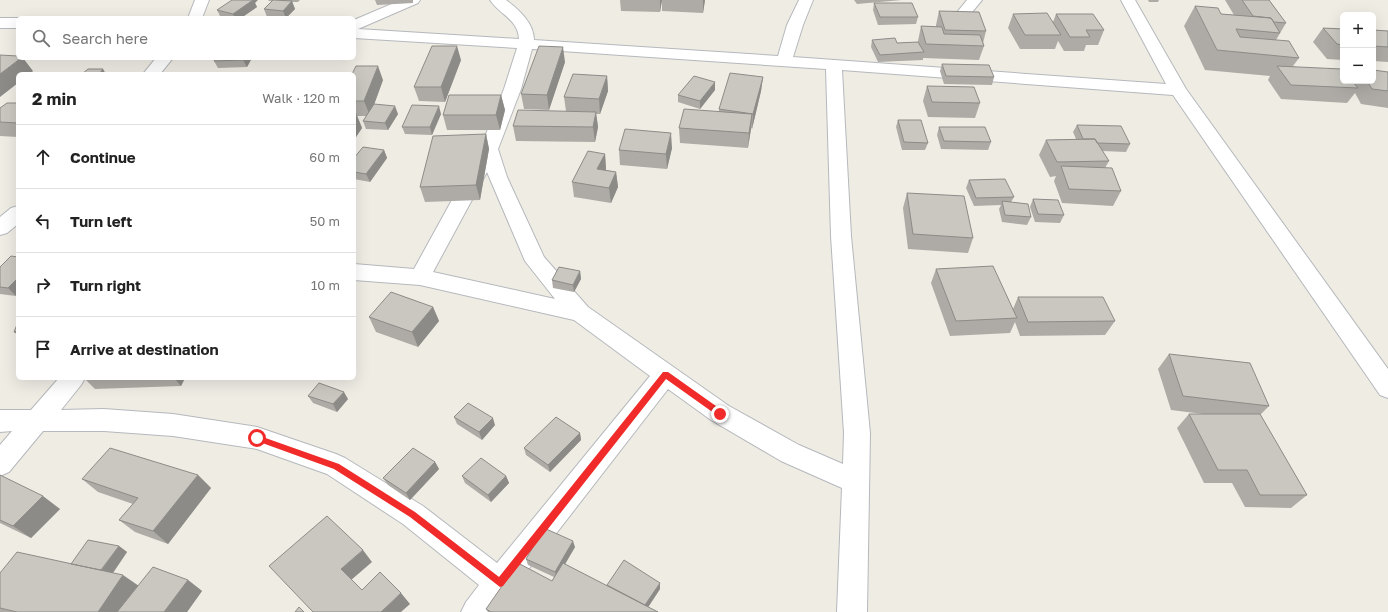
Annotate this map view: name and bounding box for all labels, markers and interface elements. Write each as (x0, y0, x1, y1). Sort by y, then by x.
map controls (1340, 12, 1376, 84)
button: + (1340, 12, 1376, 48)
search box (16, 16, 356, 60)
icon: search (30, 27, 52, 49)
text: Search here (62, 29, 148, 47)
button: − (1340, 48, 1376, 84)
text: 2 min (32, 88, 76, 109)
text: Walk · 120 m (262, 90, 340, 106)
icon: ahead (32, 146, 54, 168)
text: Continue (70, 148, 136, 166)
text: 60 m (309, 149, 340, 165)
icon: left (32, 210, 54, 232)
text: Turn left (70, 212, 132, 230)
text: 50 m (310, 213, 340, 229)
icon: right (32, 274, 54, 296)
text: Turn right (70, 276, 141, 294)
text: 10 m (311, 277, 340, 293)
icon: arrive (32, 338, 54, 360)
text: Arrive at destination (70, 340, 219, 358)
route end (711, 405, 729, 423)
route start (248, 429, 266, 447)

